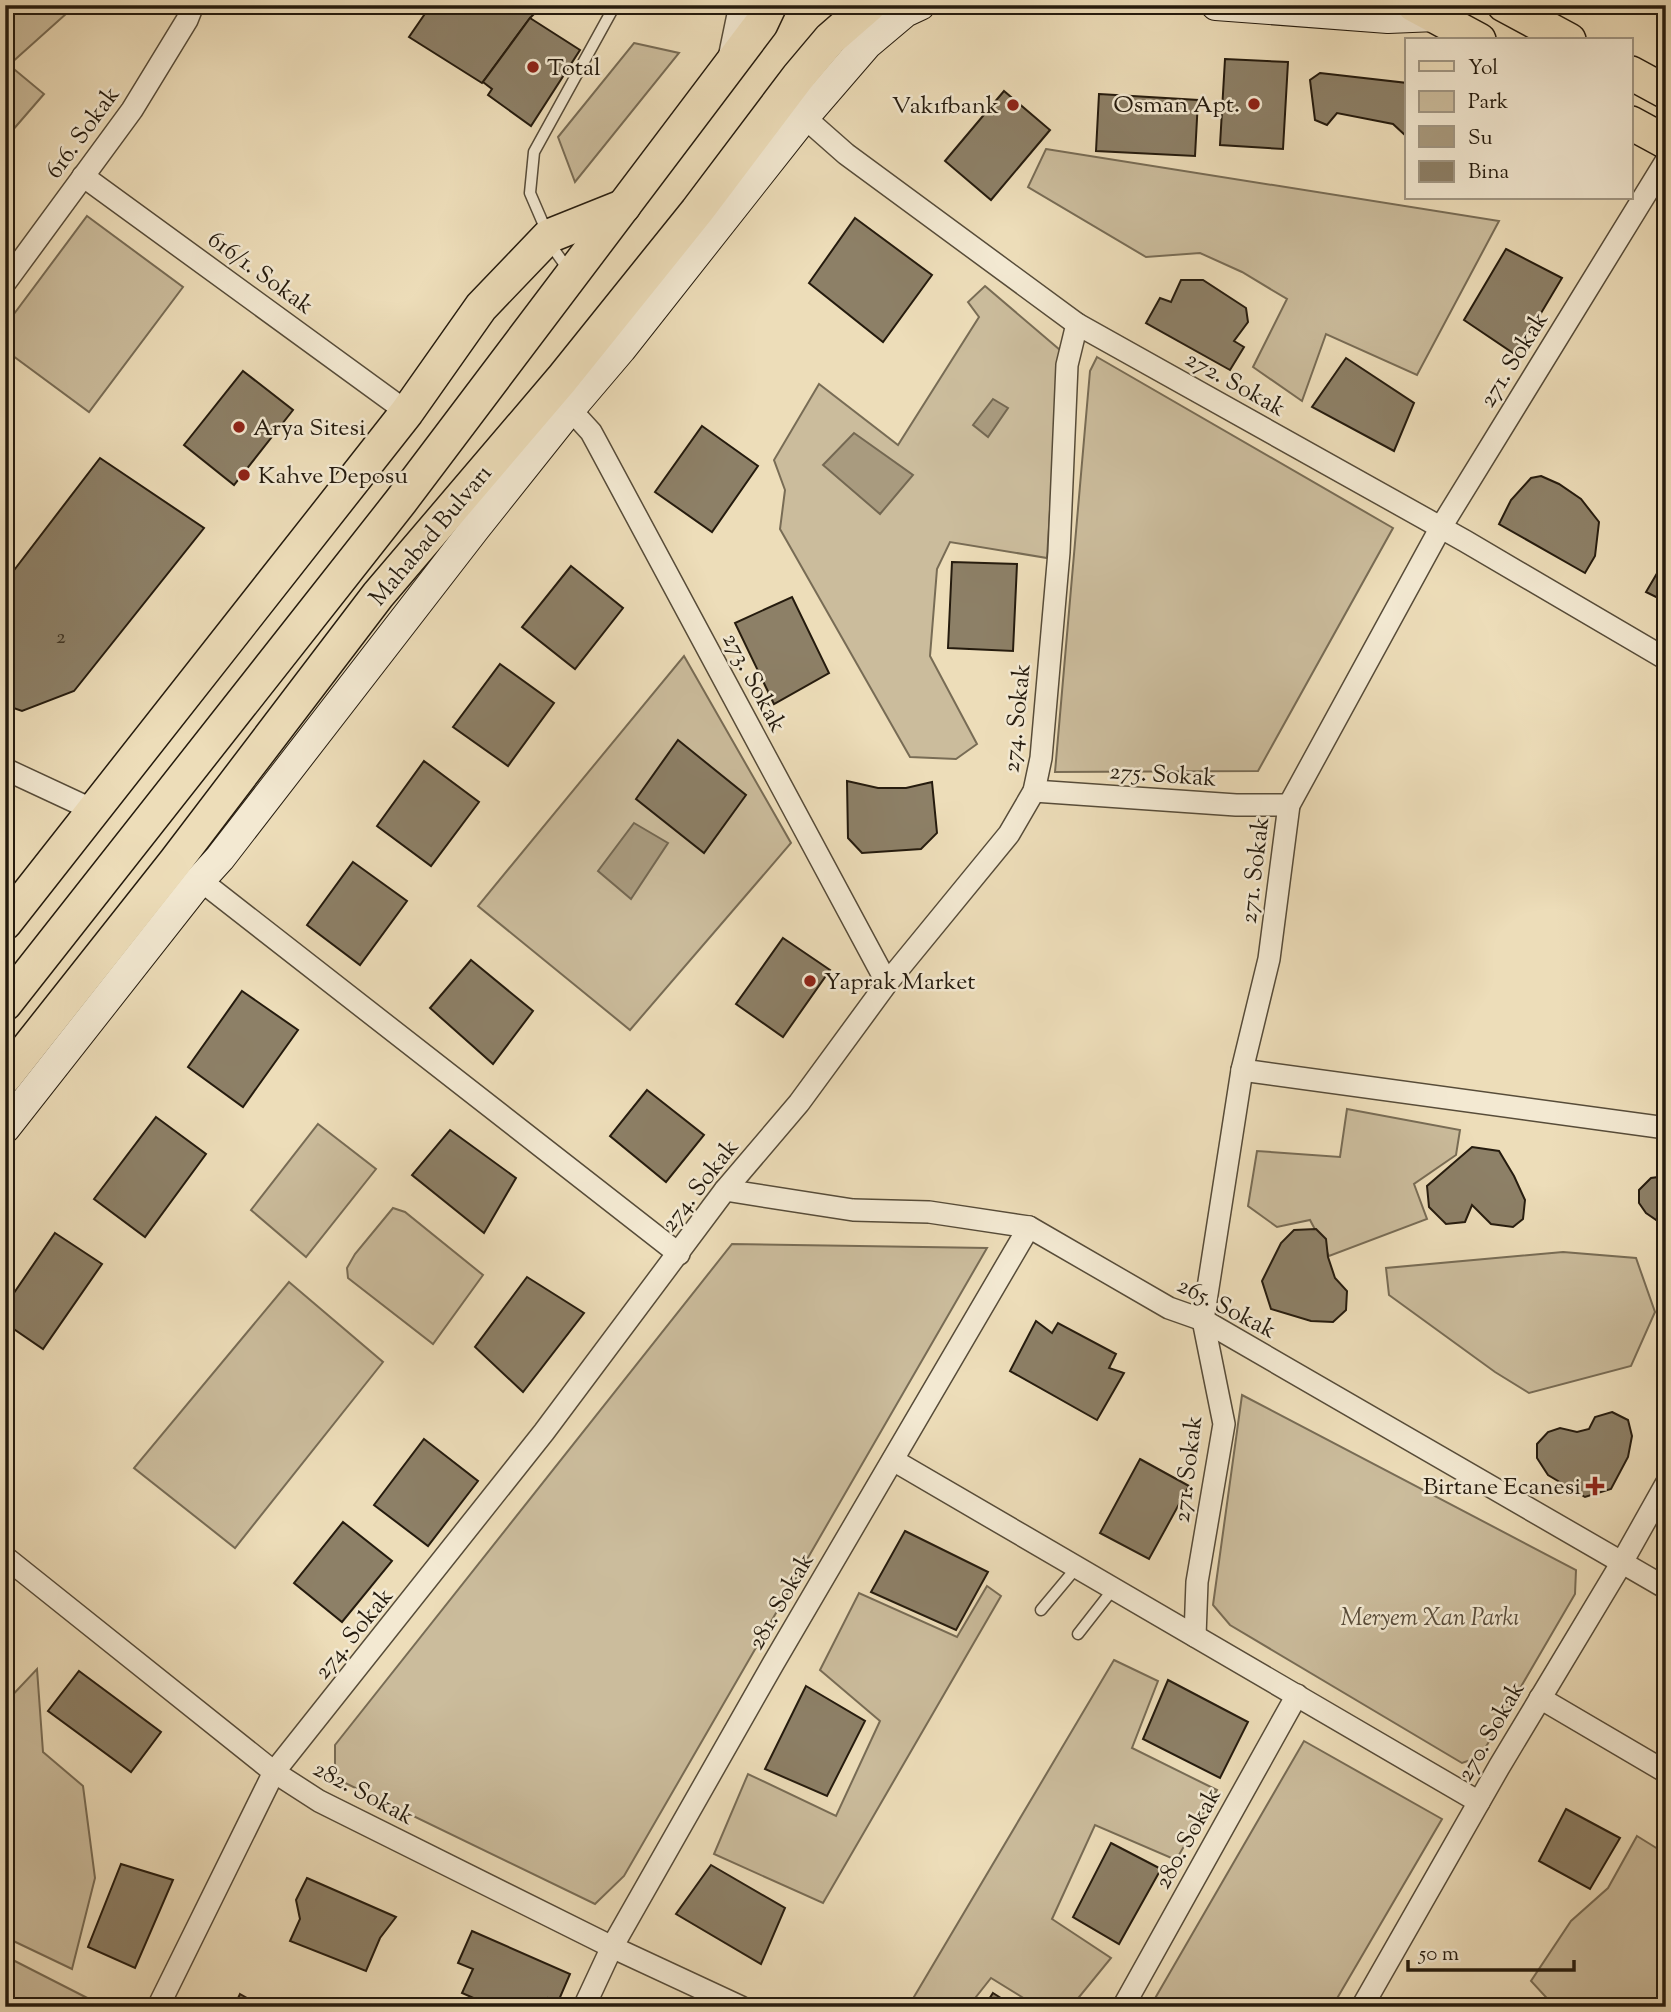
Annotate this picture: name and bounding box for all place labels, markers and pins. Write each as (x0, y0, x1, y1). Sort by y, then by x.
place label: Total (547, 52, 601, 86)
marker: Total (525, 59, 541, 75)
place label: Osman Apt. (1113, 89, 1240, 123)
place label: Vakıfbank (892, 90, 999, 124)
marker: Osman Apt. (1246, 96, 1262, 112)
marker: Vakıfbank (1005, 97, 1021, 113)
place label: Arya Sitesi (253, 412, 366, 446)
marker: Arya Sitesi (231, 419, 247, 435)
place label: Kahve Deposu (258, 460, 408, 494)
marker: Kahve Deposu (236, 467, 252, 483)
place label: Yaprak Market (824, 966, 975, 1000)
marker: Yaprak Market (802, 973, 818, 989)
place label: Birtane Ecanesi (1423, 1471, 1581, 1505)
marker: Birtane Ecanesi (1587, 1478, 1603, 1494)

